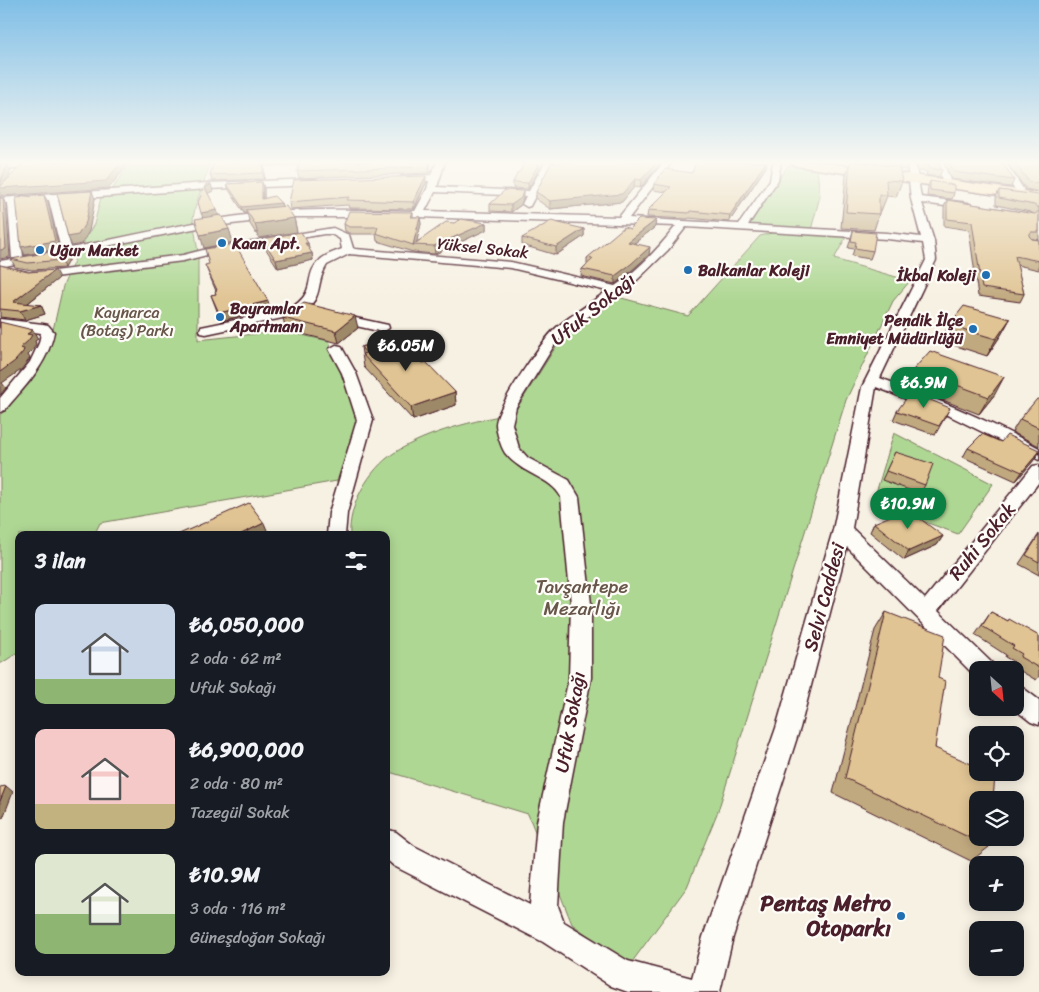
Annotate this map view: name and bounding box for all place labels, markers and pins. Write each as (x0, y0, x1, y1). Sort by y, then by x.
place label: Kaan Apt. (231, 229, 301, 258)
place label: Uğur Market (50, 236, 139, 265)
marker: Kaan Apt. (216, 237, 228, 249)
marker: Uğur Market (34, 244, 46, 256)
place label: Balkanlar Koleji (698, 256, 810, 285)
place label: İkbal Koleji (896, 261, 978, 290)
marker: Balkanlar Koleji (682, 264, 694, 276)
marker: İkbal Koleji (980, 269, 992, 281)
place label: Bayramlar Apartmanı (229, 294, 304, 341)
place label: Pendik İlçe Emniyet Müdürlüğü (826, 306, 964, 353)
marker: Bayramlar Apartmanı (214, 311, 226, 323)
marker: Pendik İlçe Emniyet Müdürlüğü (967, 323, 979, 335)
pin: ₺6.05M (365, 330, 447, 372)
pin: ₺6.9M (889, 366, 959, 409)
pin: ₺10.9M (867, 488, 949, 530)
place label: Pentaş Metro Otoparkı (760, 884, 892, 948)
marker: Pentaş Metro Otoparkı (895, 910, 907, 922)

